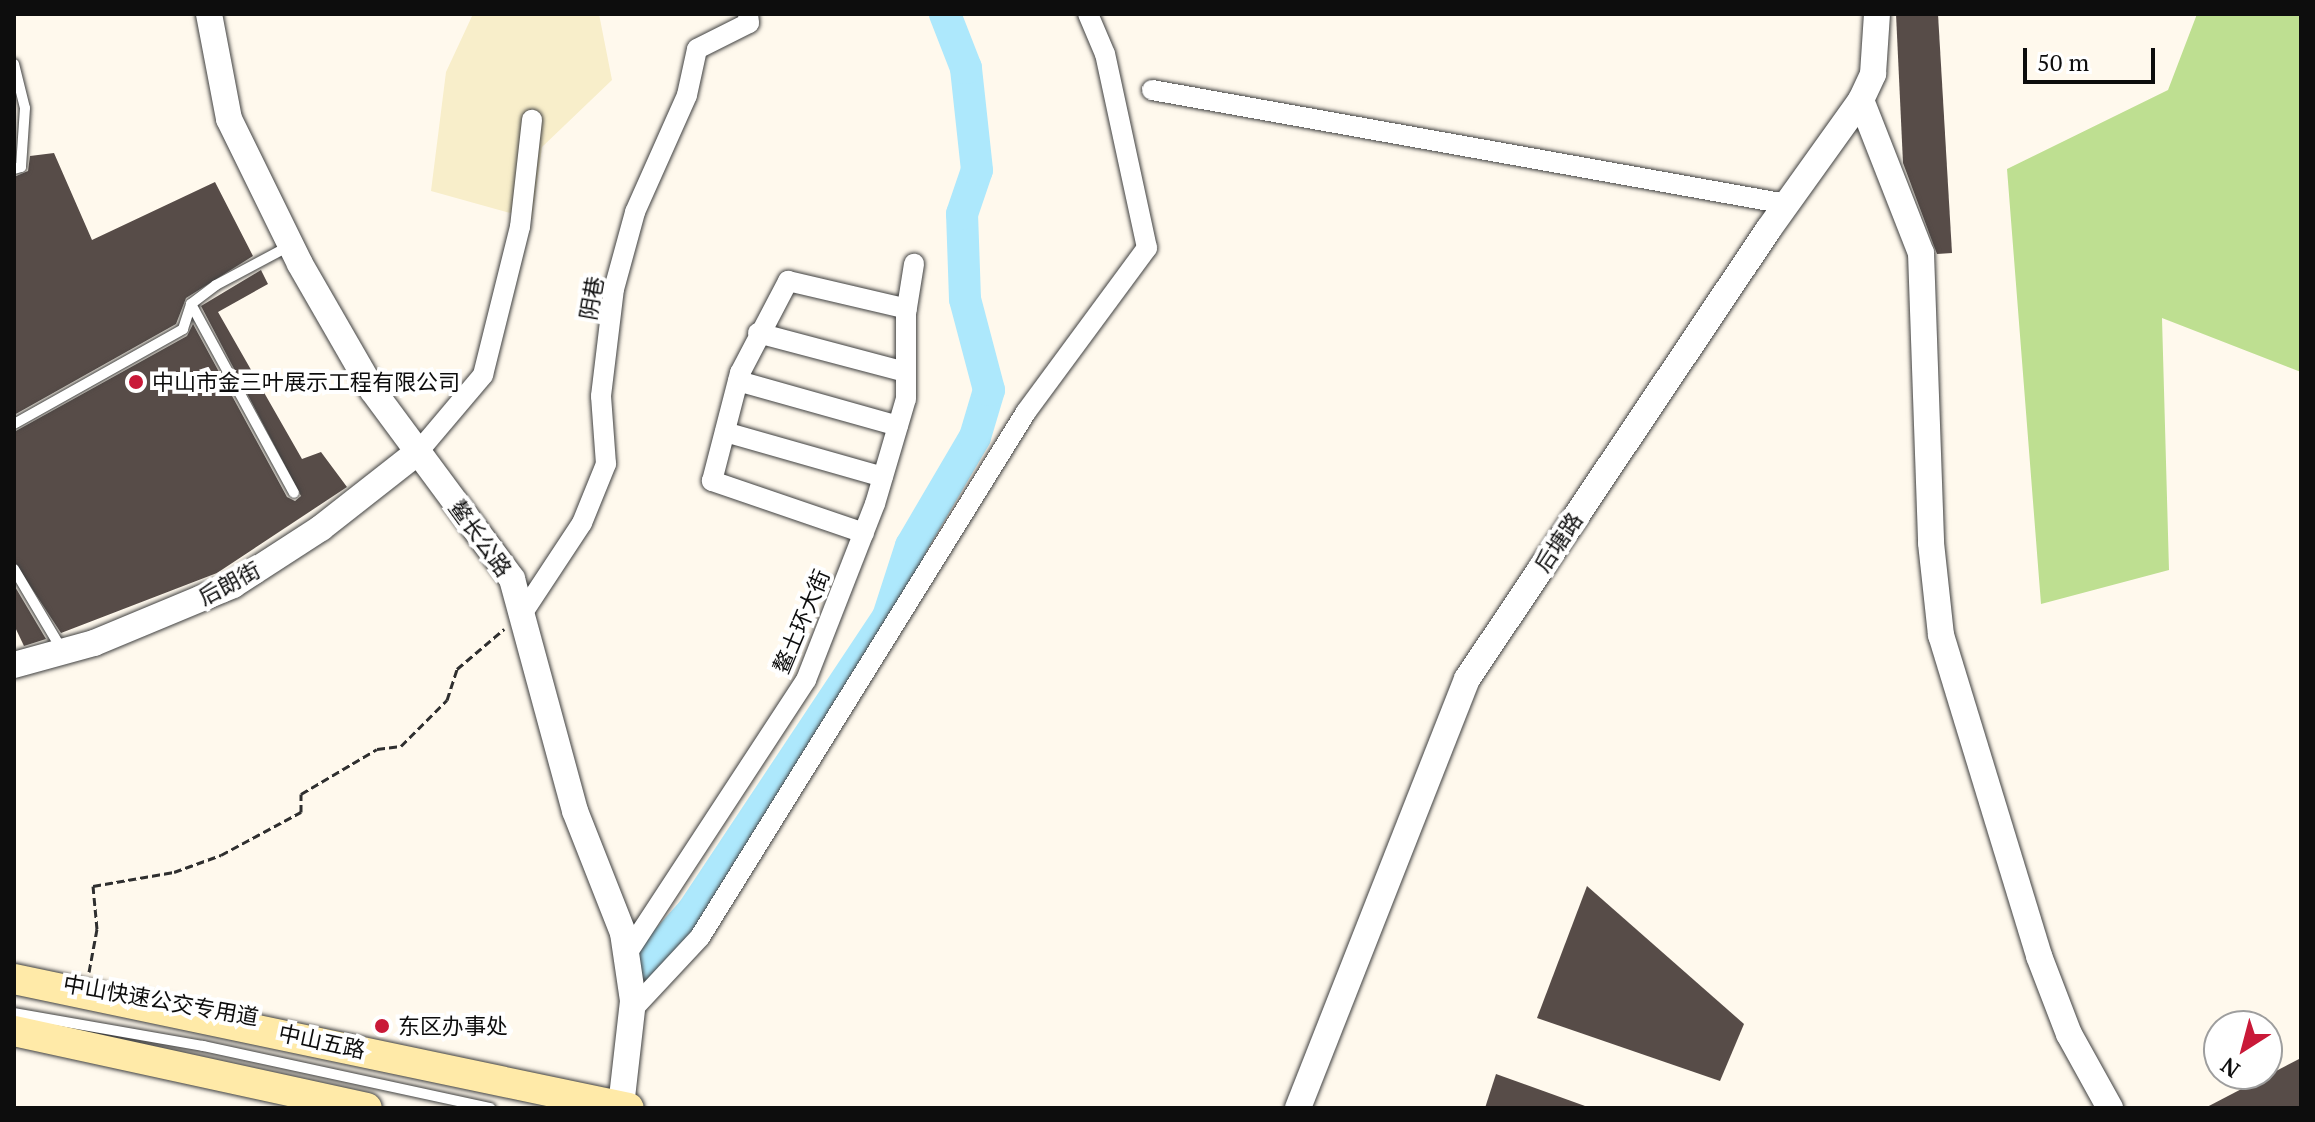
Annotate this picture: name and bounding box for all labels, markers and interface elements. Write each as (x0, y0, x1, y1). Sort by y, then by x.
scale bar (2027, 32, 2159, 82)
text: 50 m (2037, 46, 2089, 78)
street label: 阴巷 (574, 274, 608, 322)
place label: 中山市金三叶展示工程有限公司 (152, 369, 460, 395)
marker: 中山市金三叶展示工程有限公司 (127, 373, 145, 391)
street label: 鳌长公路 (444, 495, 518, 581)
street label: 后塘路 (1529, 507, 1587, 577)
street label: 后朗街 (194, 556, 264, 610)
street label: 鳌土环大街 (767, 565, 835, 677)
street label: 中山快速公交专用道 (61, 970, 261, 1030)
north arrow (2203, 1010, 2283, 1090)
place label: 东区办事处 (398, 1013, 508, 1039)
marker: 东区办事处 (373, 1017, 391, 1035)
street label: 中山五路 (276, 1019, 368, 1063)
text: N (2215, 1052, 2245, 1085)

